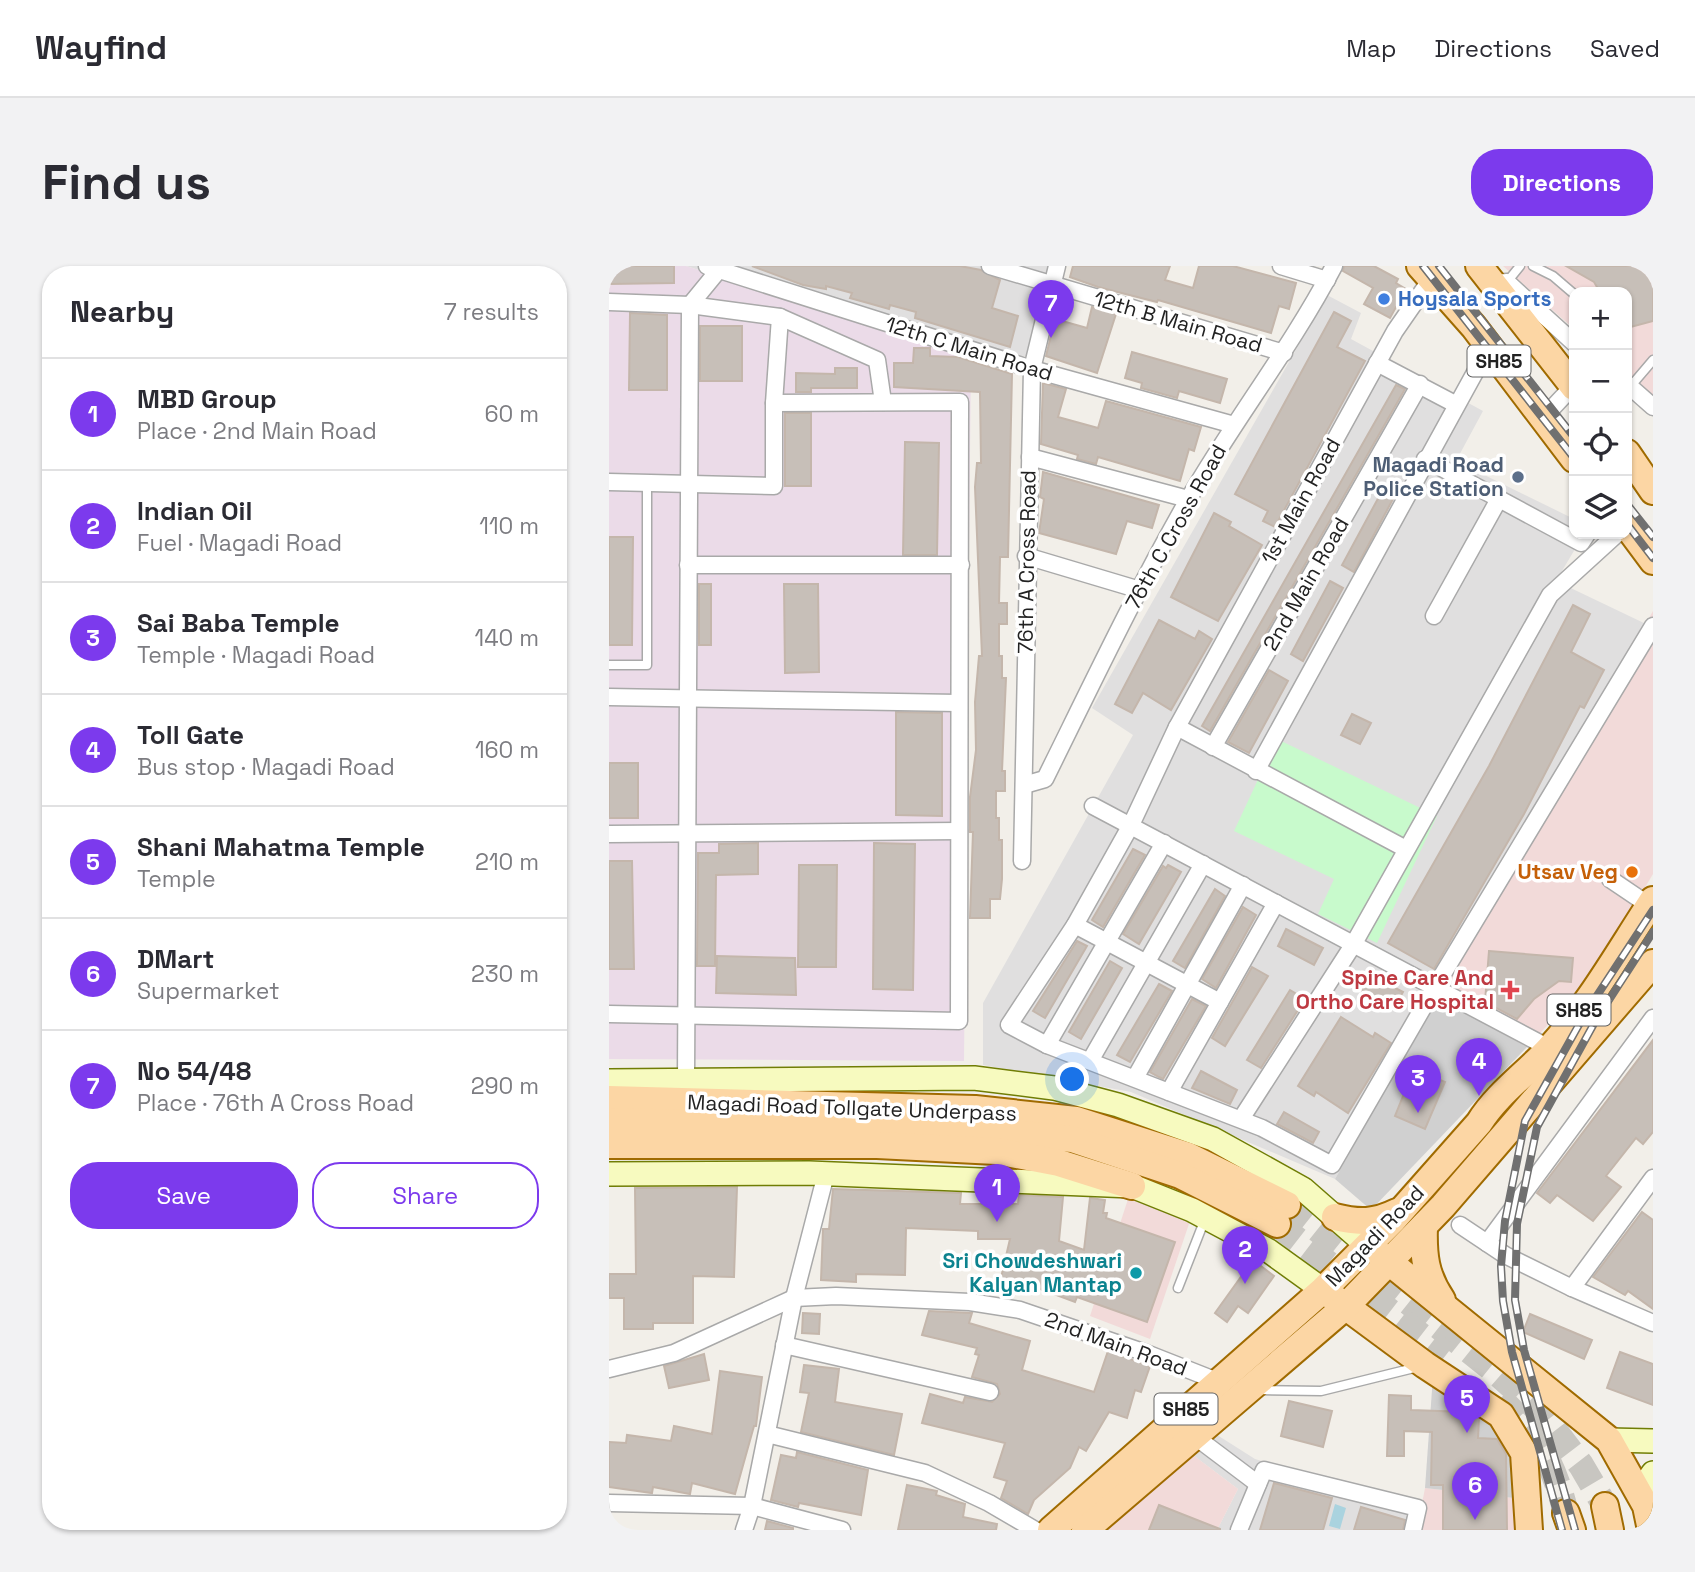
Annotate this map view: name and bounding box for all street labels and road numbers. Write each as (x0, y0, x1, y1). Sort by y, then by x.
street label: 12th B Main Road (1091, 285, 1265, 358)
street label: 12th C Main Road (882, 310, 1056, 387)
road number: SH85 (1467, 346, 1531, 376)
street label: 1st Main Road (1255, 433, 1346, 568)
street label: 76th C Cross Road (1119, 440, 1232, 614)
street label: 76th A Cross Road (1011, 470, 1042, 654)
street label: 2nd Main Road (1256, 512, 1355, 655)
road number: SH85 (1548, 995, 1611, 1026)
street label: Magadi Road Tollgate Underpass (687, 1088, 1017, 1127)
street label: Magadi Road (1319, 1179, 1430, 1292)
street label: 2nd Main Road (1041, 1305, 1191, 1382)
road number: SH85 (1155, 1394, 1217, 1424)

